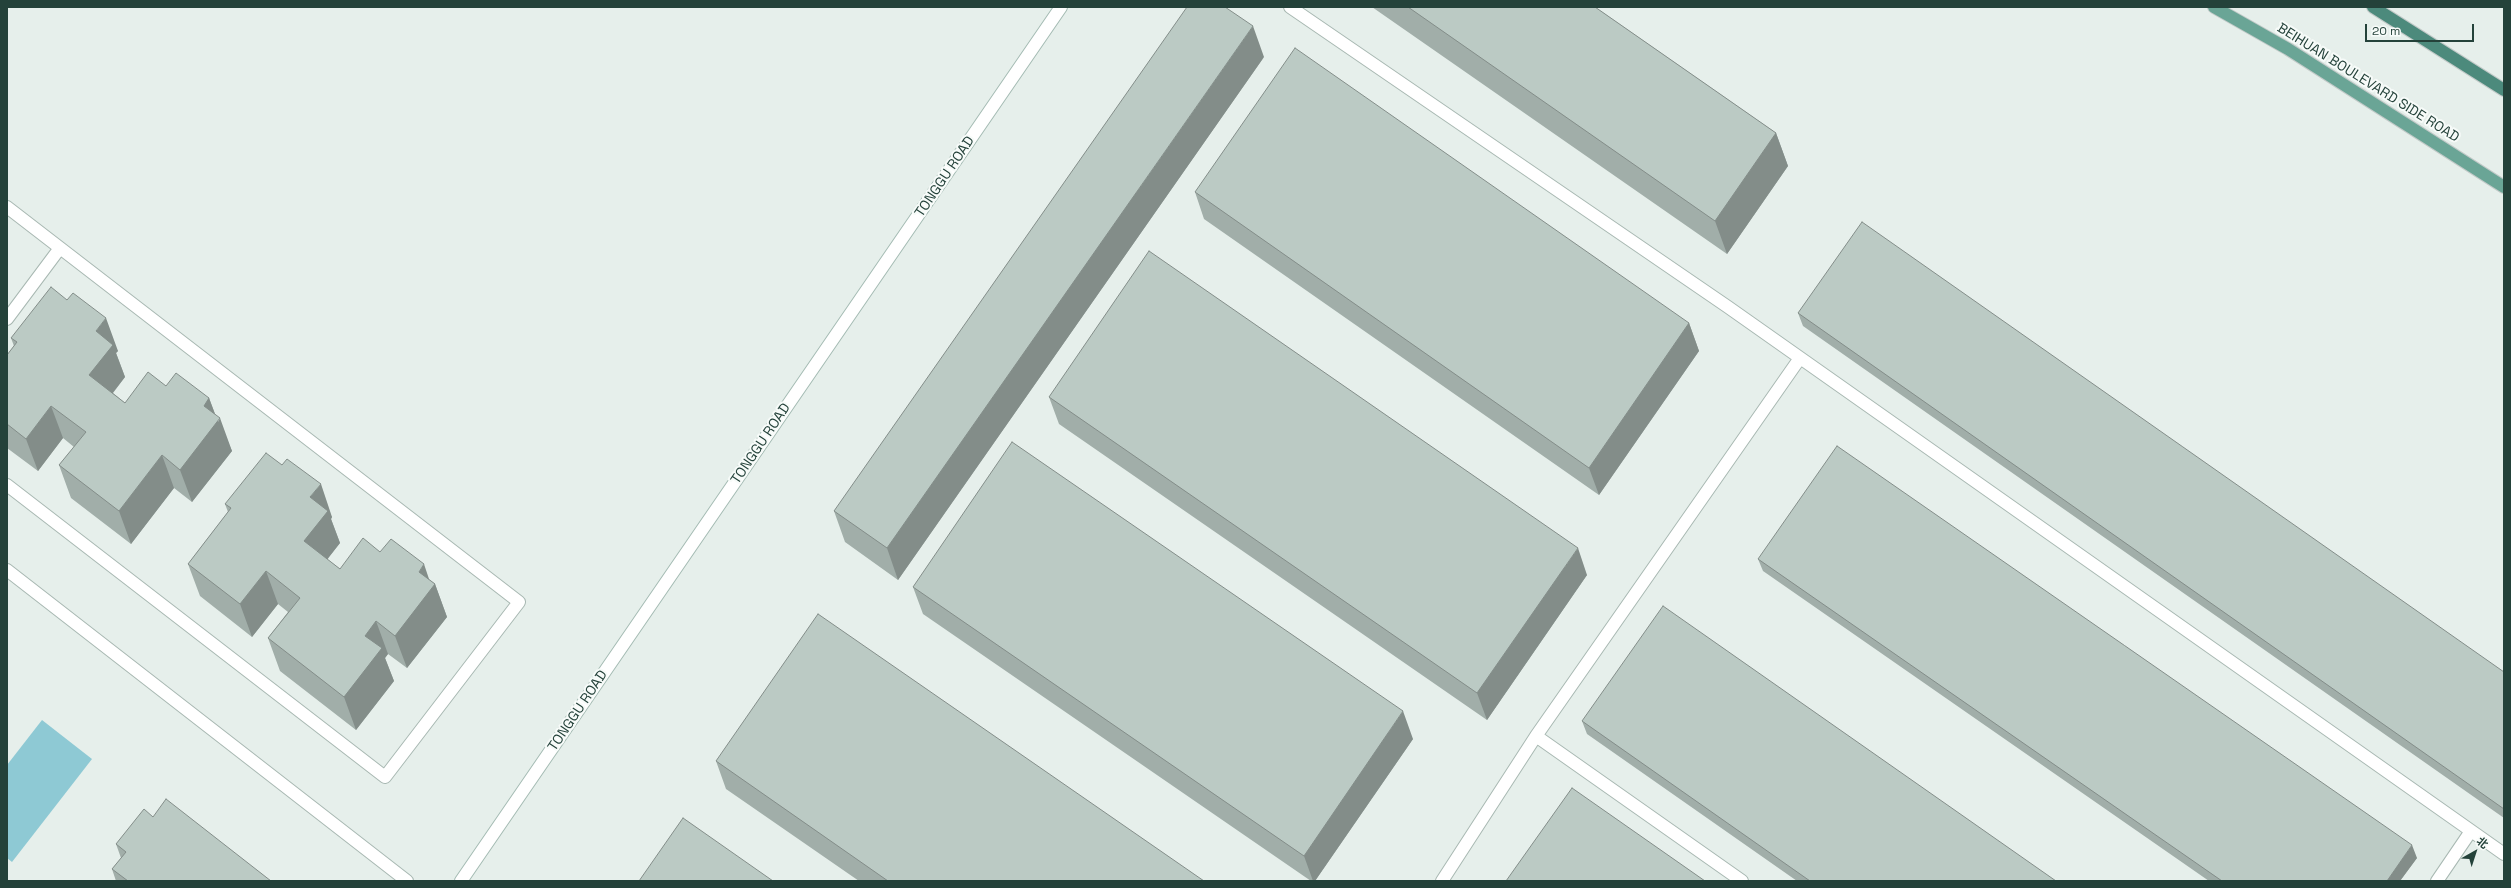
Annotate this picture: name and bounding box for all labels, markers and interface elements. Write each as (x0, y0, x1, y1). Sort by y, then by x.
scale bar (2367, 16, 2476, 42)
street label: BEIHUAN BOULEVARD SIDE ROAD (2274, 20, 2462, 146)
text: 20 m (2372, 23, 2400, 39)
street label: TONGGU ROAD (912, 133, 978, 221)
street label: TONGGU ROAD (728, 400, 794, 488)
street label: TONGGU ROAD (545, 667, 611, 755)
north arrow (2455, 832, 2495, 872)
text: 北 (2474, 834, 2491, 852)

